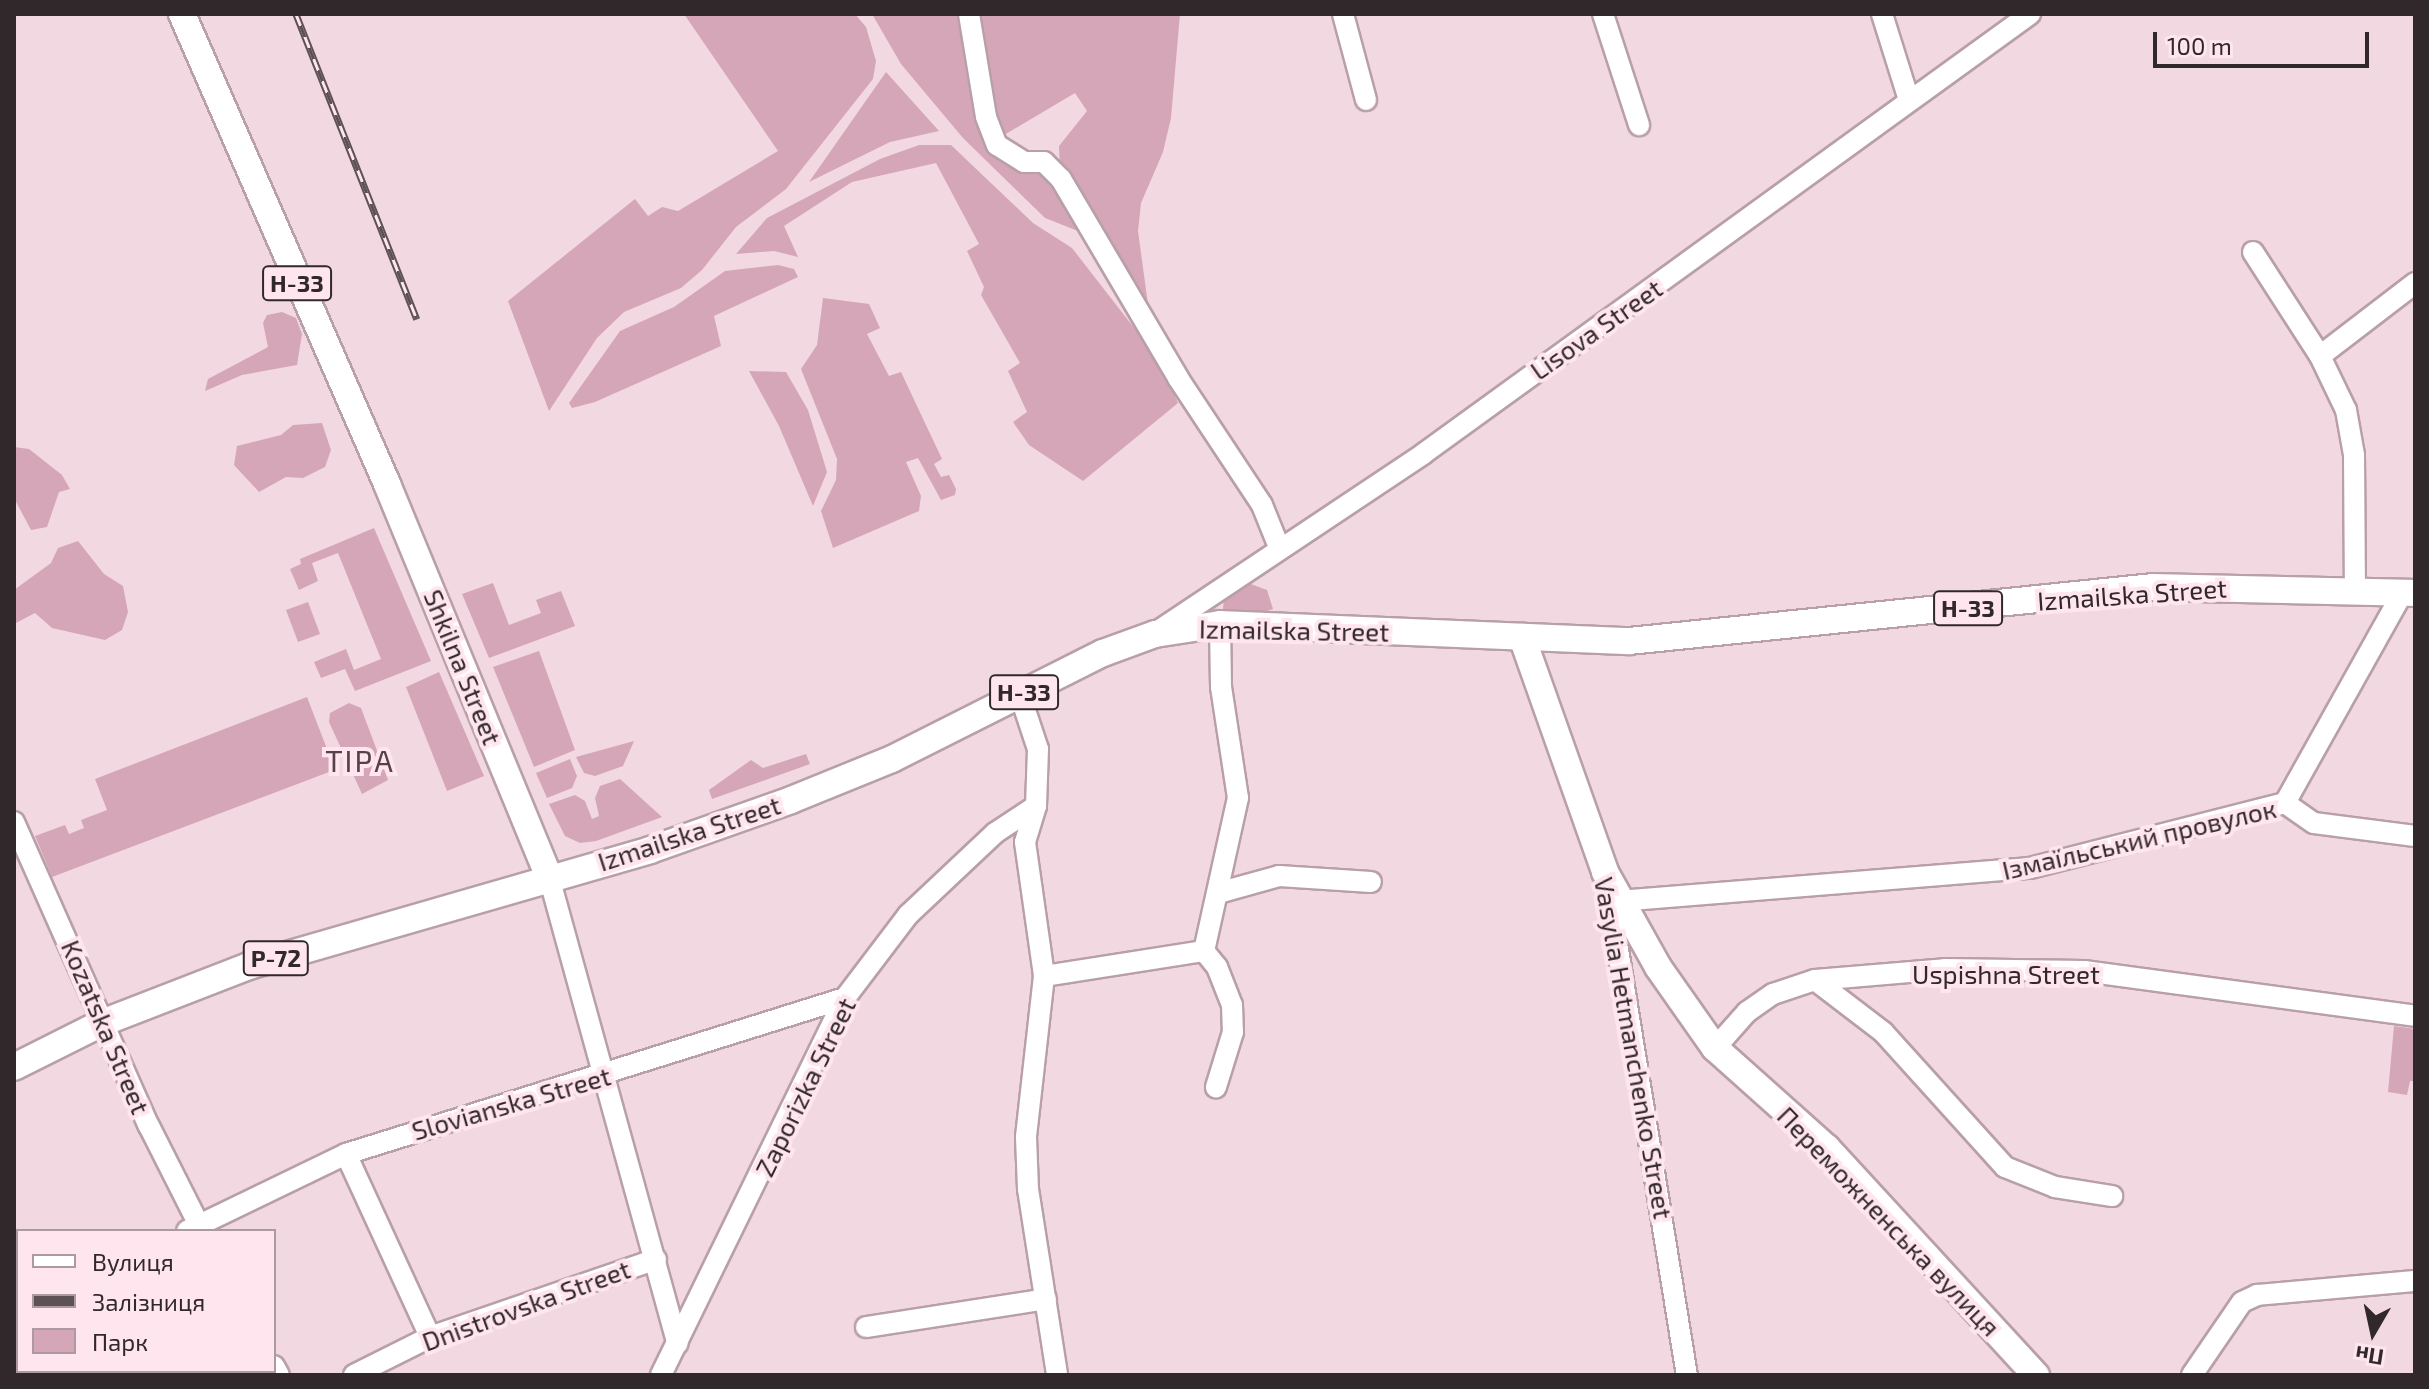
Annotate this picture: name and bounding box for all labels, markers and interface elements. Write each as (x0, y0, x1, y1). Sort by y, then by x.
scale bar (2157, 16, 2373, 66)
text: 100 m (2167, 31, 2232, 60)
road number: Н-33 (261, 263, 333, 303)
street label: Lisova Street (1524, 272, 1668, 386)
street label: Izmailska Street (2036, 572, 2228, 616)
street label: Shkilna Street (418, 585, 508, 749)
road number: Н-33 (1932, 588, 2004, 628)
street label: Izmailska Street (1199, 613, 1389, 647)
road number: Н-33 (988, 672, 1060, 712)
district label: ТІРА (325, 742, 395, 778)
street label: Izmailska Street (594, 789, 784, 877)
street label: Ізмаїльський провулок (1999, 792, 2279, 886)
street label: Vasylia Hetmanchenko Street (1589, 875, 1679, 1221)
street label: Kozatska Street (55, 935, 157, 1119)
road number: Р-72 (242, 938, 310, 978)
street label: Uspishna Street (1912, 958, 2100, 990)
street label: Zaporizka Street (748, 993, 862, 1181)
street label: Slovianska Street (408, 1060, 614, 1146)
street label: Переможненська вулиця (1771, 1100, 2007, 1342)
legend (16, 1229, 276, 1373)
text: Вулиця (92, 1247, 174, 1276)
street label: Dnistrovska Street (418, 1253, 634, 1357)
text: Залізниця (92, 1287, 205, 1316)
north arrow (2333, 1293, 2413, 1373)
text: Парк (92, 1327, 148, 1356)
text: Пн (2353, 1342, 2385, 1372)

